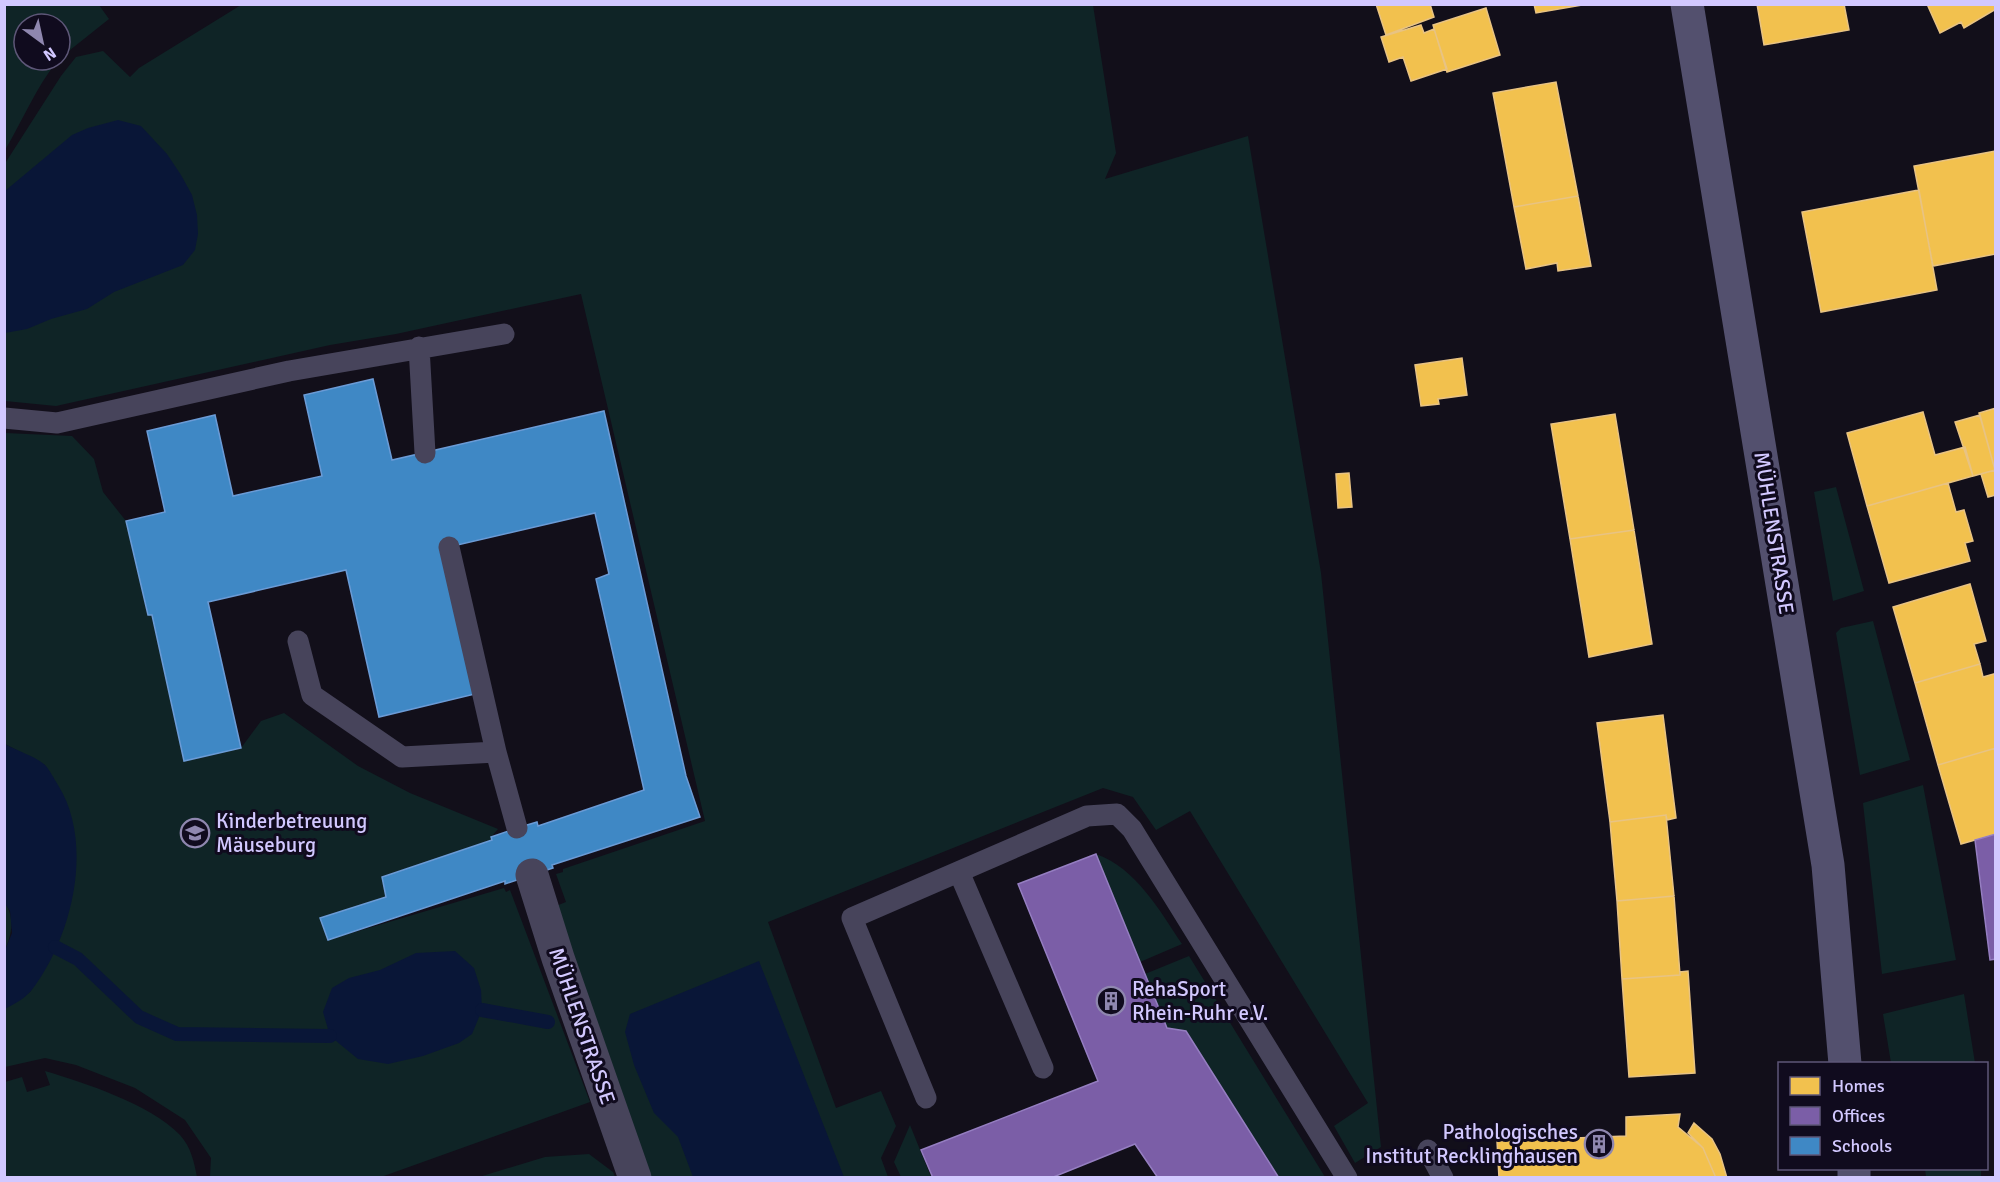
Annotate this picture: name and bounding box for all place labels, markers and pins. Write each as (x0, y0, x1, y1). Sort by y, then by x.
place label: Kinderbetreuung Mäuseburg (216, 808, 367, 858)
school or university icon: Kinderbetreuung Mäuseburg (179, 817, 211, 849)
place label: RehaSport Rhein-Ruhr e.V. (1132, 976, 1268, 1026)
building icon: RehaSport Rhein-Ruhr e.V. (1095, 985, 1127, 1017)
place label: Pathologisches Institut Recklinghausen (1365, 1119, 1578, 1169)
building icon: Pathologisches Institut Recklinghausen (1583, 1128, 1615, 1160)

